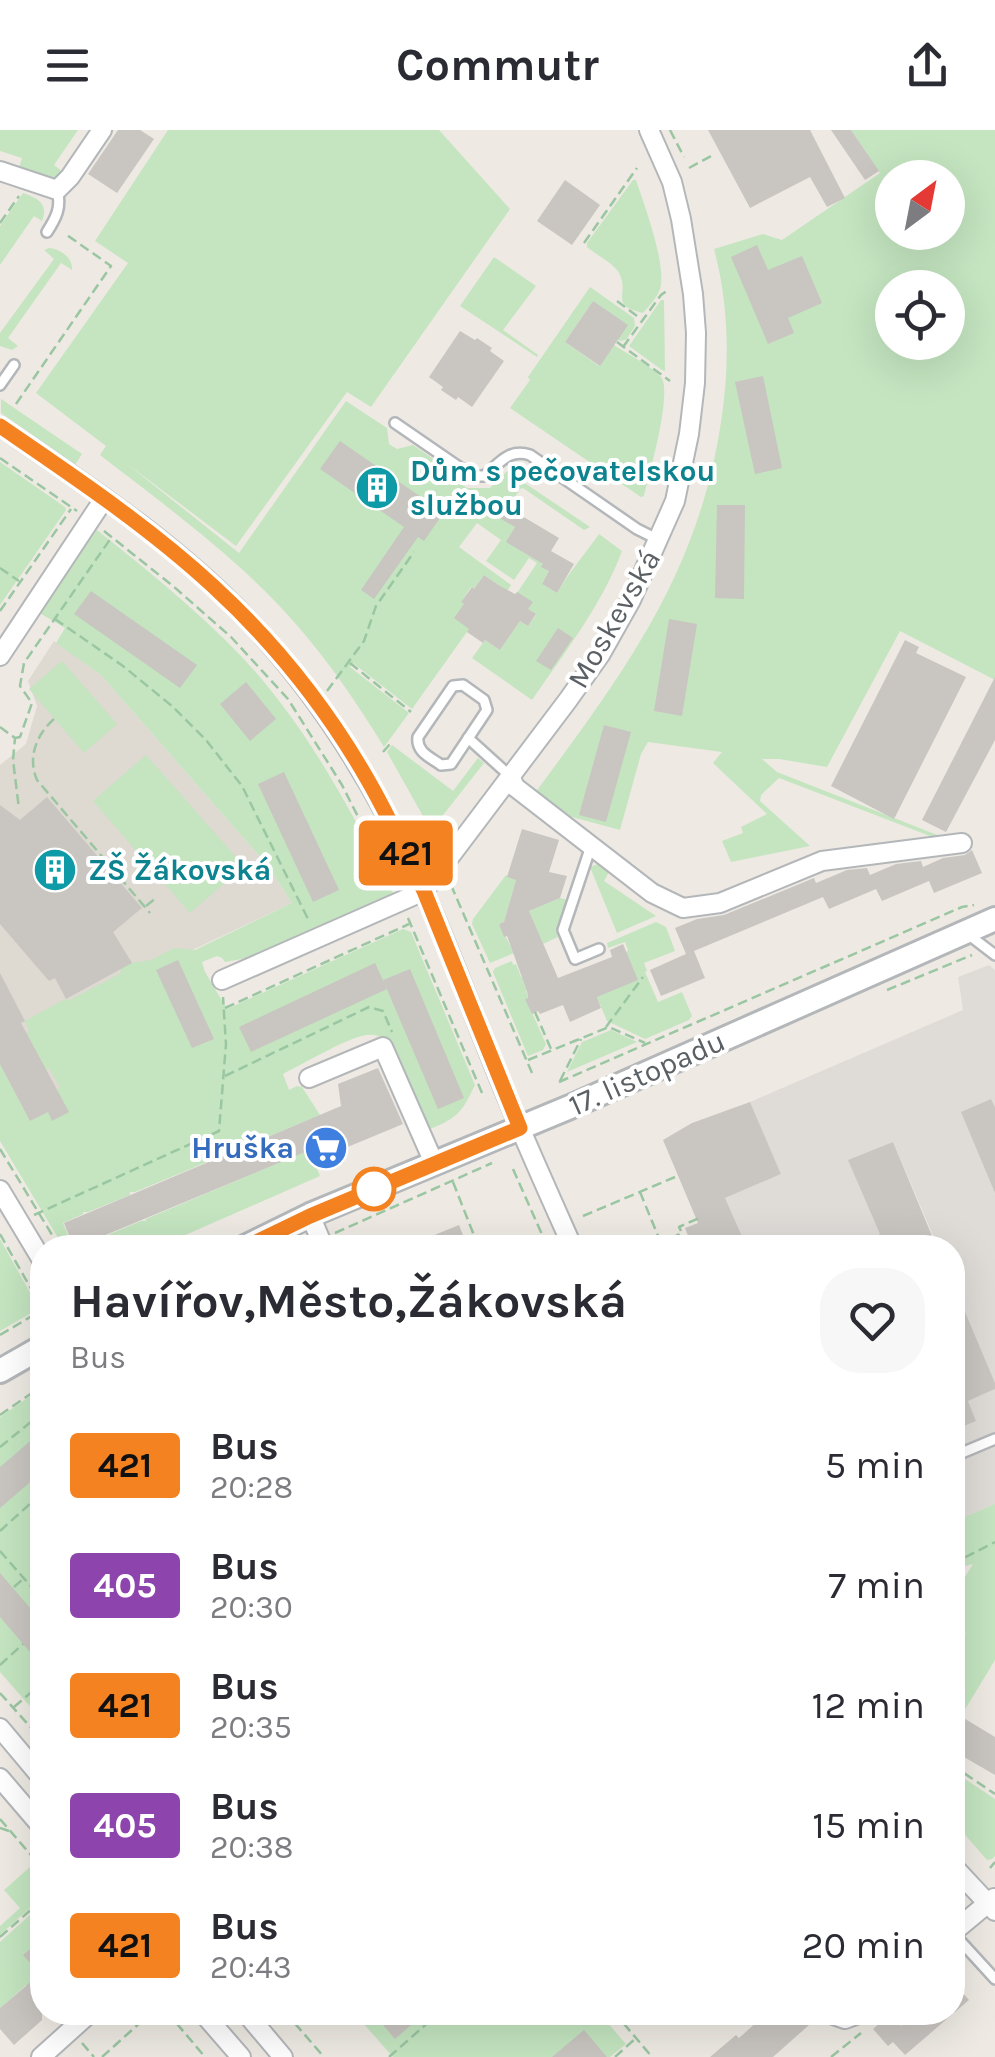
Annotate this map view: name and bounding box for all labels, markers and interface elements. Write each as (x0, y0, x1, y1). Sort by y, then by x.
icon: menu (40, 38, 95, 93)
icon: share (900, 38, 955, 93)
text: Commutr (396, 39, 599, 91)
north arrow (875, 160, 965, 250)
map controls (875, 160, 965, 360)
button: locate (875, 270, 965, 360)
place label: Dům s pečovatelskou službou (410, 453, 715, 523)
building icon: Dům s pečovatelskou službou (354, 465, 400, 511)
street label: Moskevská (560, 543, 668, 695)
line badge: 421 (348, 820, 464, 886)
text: 421 (379, 833, 433, 874)
building icon: ZŠ Žákovská (32, 847, 78, 893)
place label: ZŠ Žákovská (88, 851, 271, 888)
street label: 17. listopadu (563, 1023, 731, 1123)
supermarket icon: Hruška (303, 1125, 349, 1171)
place label: Hruška (191, 1130, 294, 1166)
unlabelled marker (353, 1168, 395, 1210)
button: heart (820, 1268, 925, 1373)
text: Havířov,Město,Žákovská (70, 1273, 627, 1329)
text: Bus (70, 1339, 126, 1376)
text: Bus (210, 1424, 279, 1469)
text: 5 min (825, 1443, 925, 1488)
text: 421 (98, 1445, 152, 1486)
text: 20:28 (210, 1469, 293, 1506)
text: Bus (210, 1544, 279, 1589)
text: 7 min (828, 1563, 925, 1608)
text: 405 (93, 1565, 157, 1606)
text: 20:30 (210, 1589, 293, 1626)
text: Bus (210, 1664, 279, 1709)
text: 12 min (812, 1683, 925, 1728)
text: 421 (98, 1685, 152, 1726)
text: 20:35 (210, 1709, 292, 1746)
text: Bus (210, 1784, 279, 1829)
text: 15 min (812, 1803, 925, 1848)
text: 405 (93, 1805, 157, 1846)
text: 20:38 (210, 1829, 293, 1866)
text: Bus (210, 1904, 279, 1949)
text: 20 min (802, 1923, 925, 1968)
text: 421 (98, 1925, 152, 1966)
text: 20:43 (210, 1949, 292, 1986)

